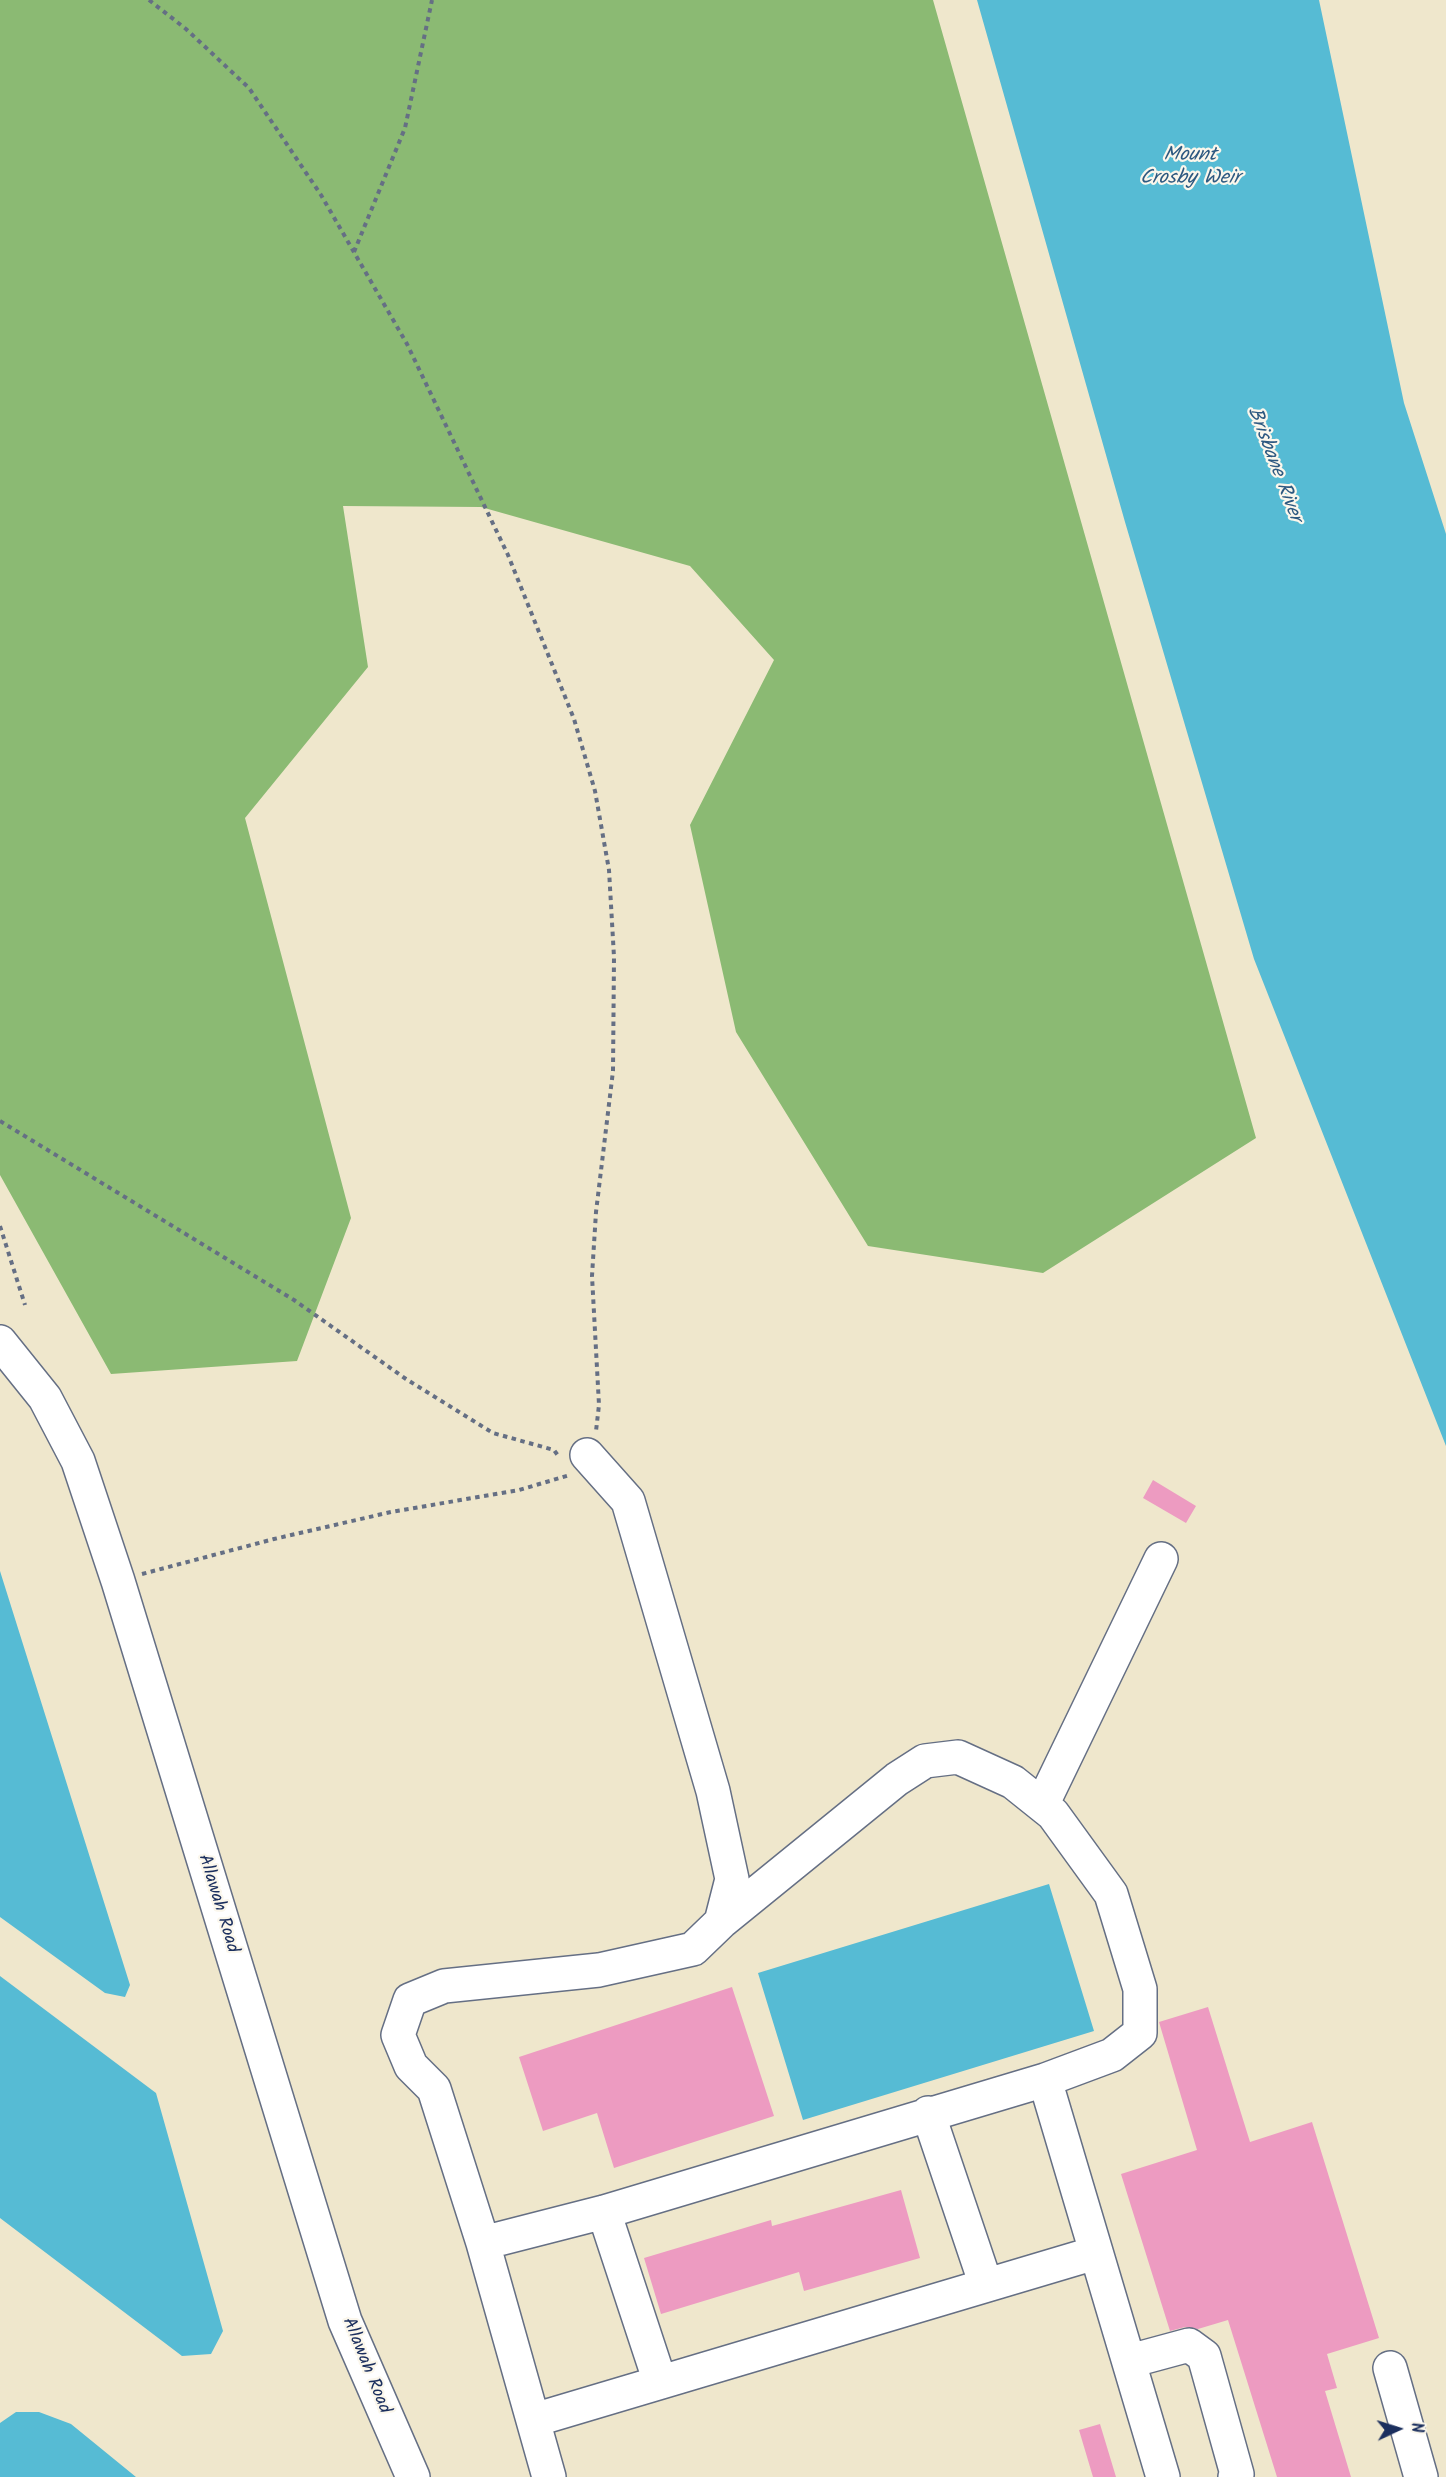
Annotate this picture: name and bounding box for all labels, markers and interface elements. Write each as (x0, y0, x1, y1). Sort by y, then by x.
water label: Mount Crosby Weir (1140, 145, 1240, 192)
water label: Brisbane River (1240, 404, 1306, 526)
street label: Allawah Road (192, 1852, 242, 1956)
street label: Allawah Road (336, 2315, 394, 2417)
north arrow (1368, 2399, 1428, 2459)
text: N (1404, 2422, 1429, 2434)

